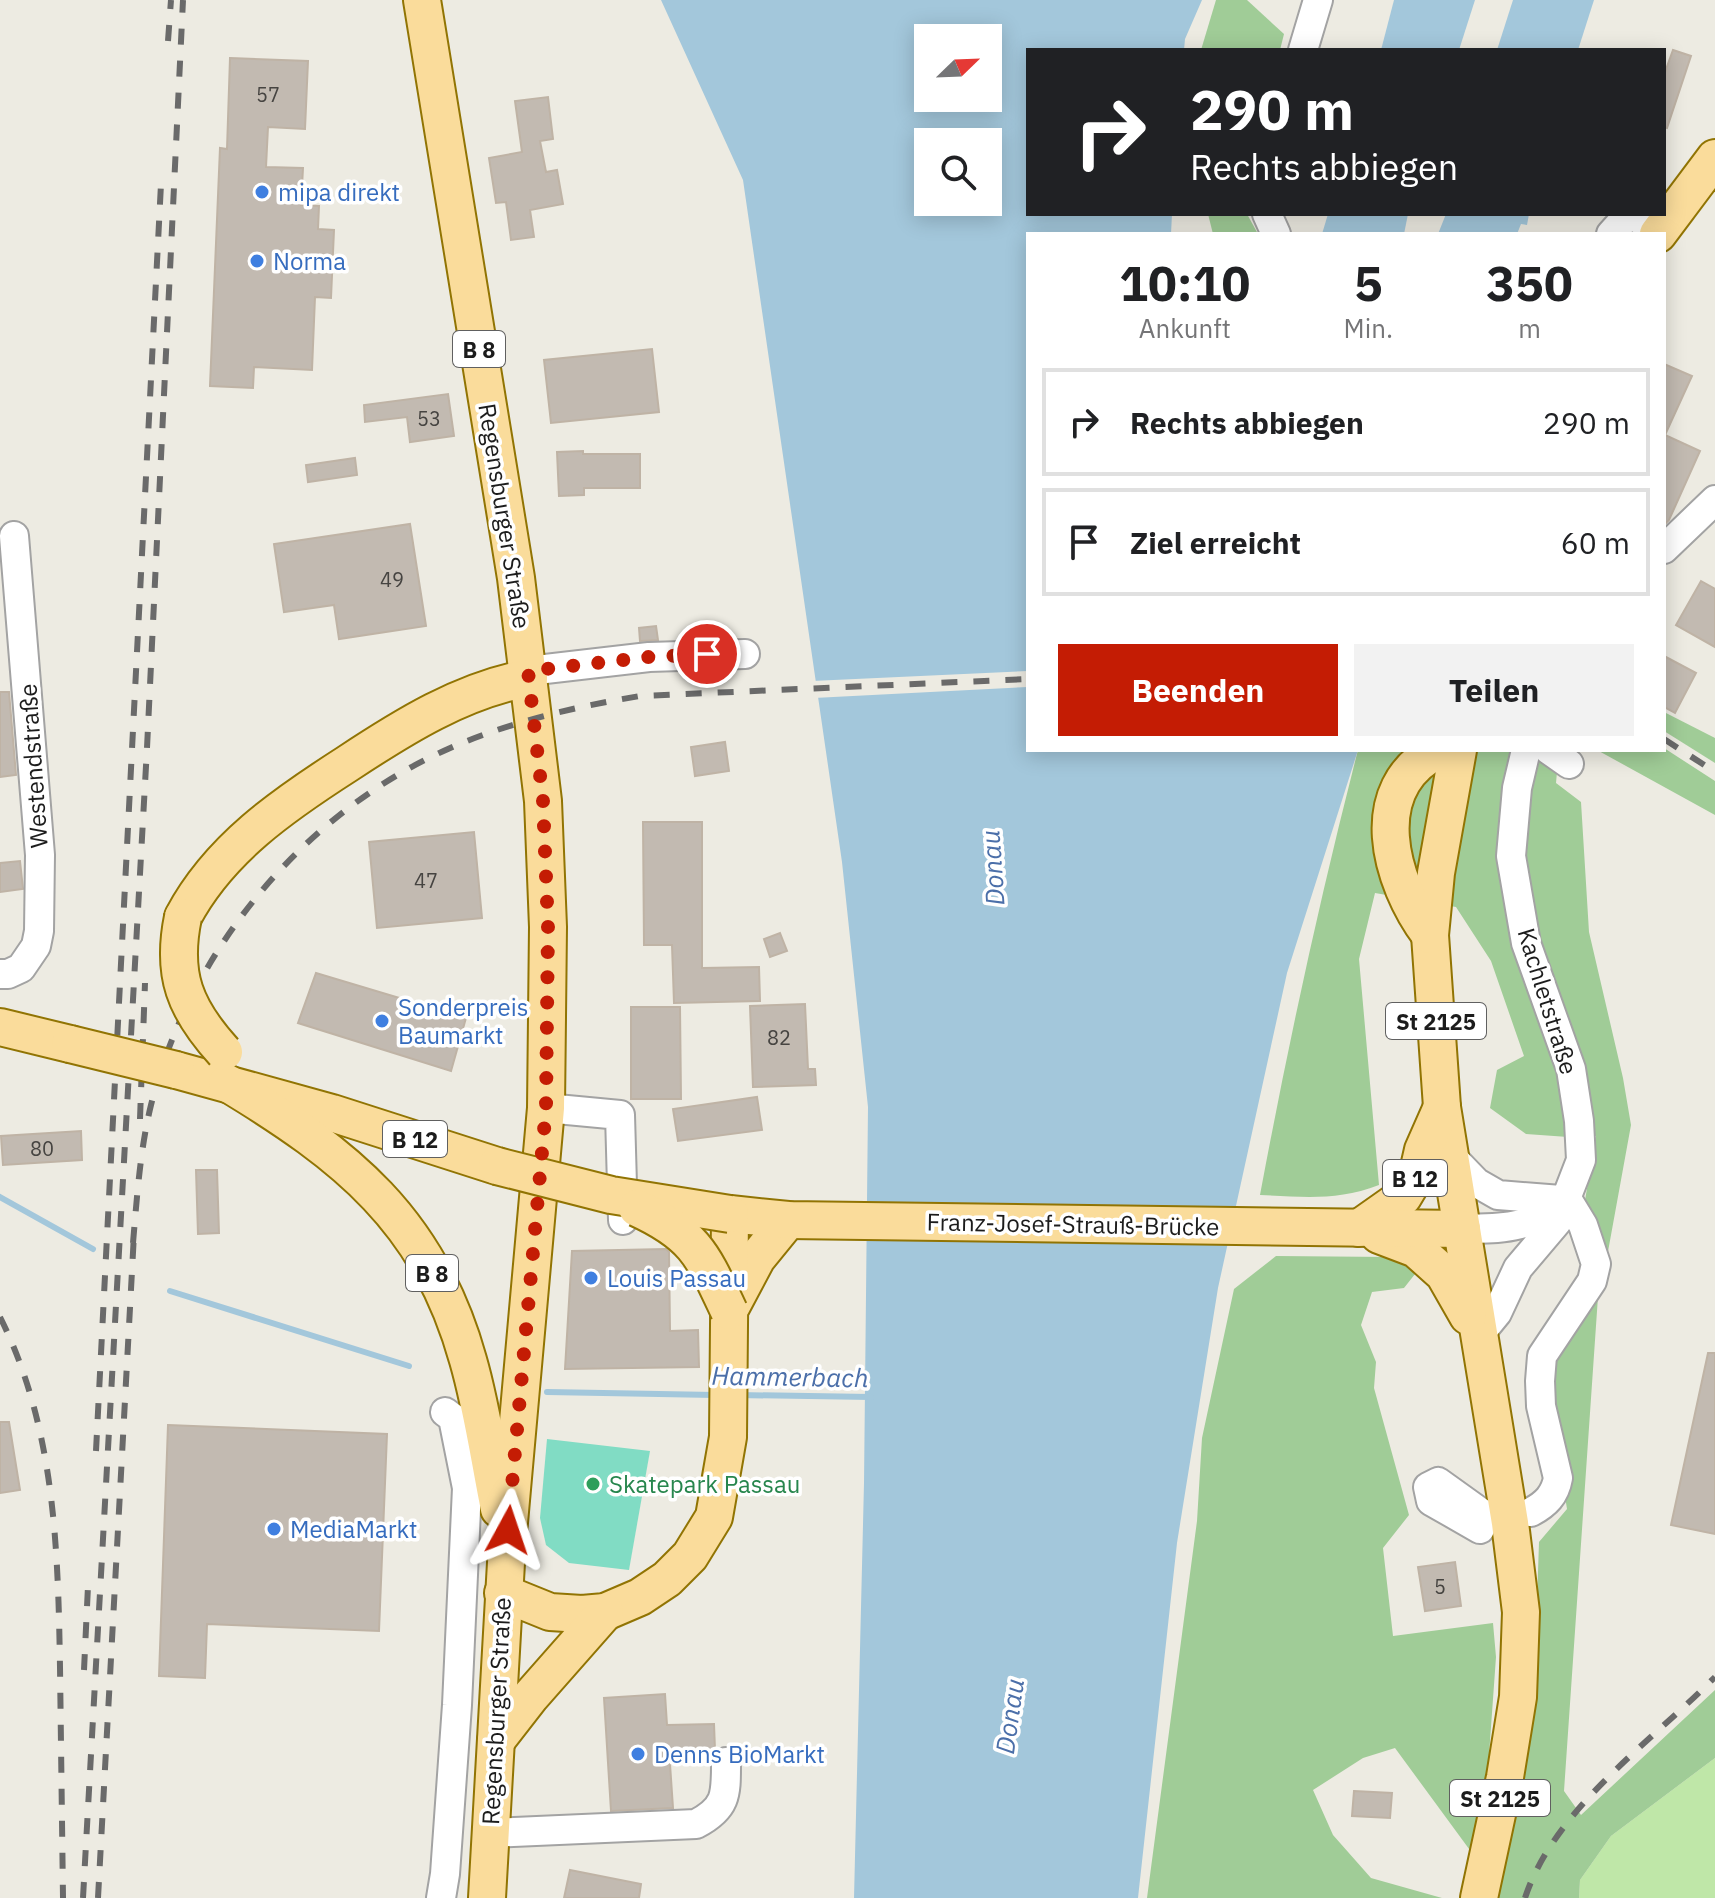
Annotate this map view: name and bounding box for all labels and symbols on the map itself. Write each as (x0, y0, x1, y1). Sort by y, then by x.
north arrow (914, 24, 1002, 112)
house number: 57 (256, 81, 280, 108)
place label: mipa direkt (278, 176, 400, 208)
marker: mipa direkt (253, 183, 271, 201)
place label: Norma (273, 245, 346, 277)
marker: Norma (248, 252, 266, 270)
road number: B 8 (453, 331, 505, 367)
street label: Regensburger Straße (471, 401, 539, 631)
house number: 53 (417, 405, 441, 432)
house number: 49 (380, 566, 404, 593)
pin (673, 620, 741, 688)
street label: Westendstraße (11, 683, 55, 849)
water label: Donau (972, 829, 1012, 907)
house number: 47 (414, 867, 438, 894)
street label: Kachletstraße (1511, 924, 1585, 1078)
place label: Sonderpreis Baumarkt (398, 991, 528, 1051)
road number: St 2125 (1386, 1003, 1486, 1039)
marker: Sonderpreis Baumarkt (373, 1012, 391, 1030)
house number: 82 (767, 1024, 791, 1051)
road number: B 12 (383, 1121, 447, 1157)
house number: 80 (30, 1135, 54, 1162)
road number: B 12 (1383, 1160, 1447, 1196)
street label: Franz-Josef-Strauß-Brücke (926, 1205, 1220, 1243)
road number: B 8 (406, 1255, 458, 1291)
place label: Louis Passau (607, 1262, 746, 1294)
marker: Louis Passau (582, 1269, 600, 1287)
water label: Hammerbach (711, 1358, 869, 1394)
place label: Skatepark Passau (609, 1468, 800, 1500)
marker: Skatepark Passau (584, 1475, 602, 1493)
position arrow (466, 1488, 550, 1572)
place label: MediaMarkt (290, 1513, 417, 1545)
marker: MediaMarkt (265, 1520, 283, 1538)
house number: 5 (1434, 1573, 1446, 1600)
street label: Regensburger Straße (474, 1597, 518, 1825)
water label: Donau (987, 1676, 1031, 1756)
place label: Denns BioMarkt (654, 1738, 825, 1770)
marker: Denns BioMarkt (629, 1745, 647, 1763)
road number: St 2125 (1450, 1780, 1550, 1816)

